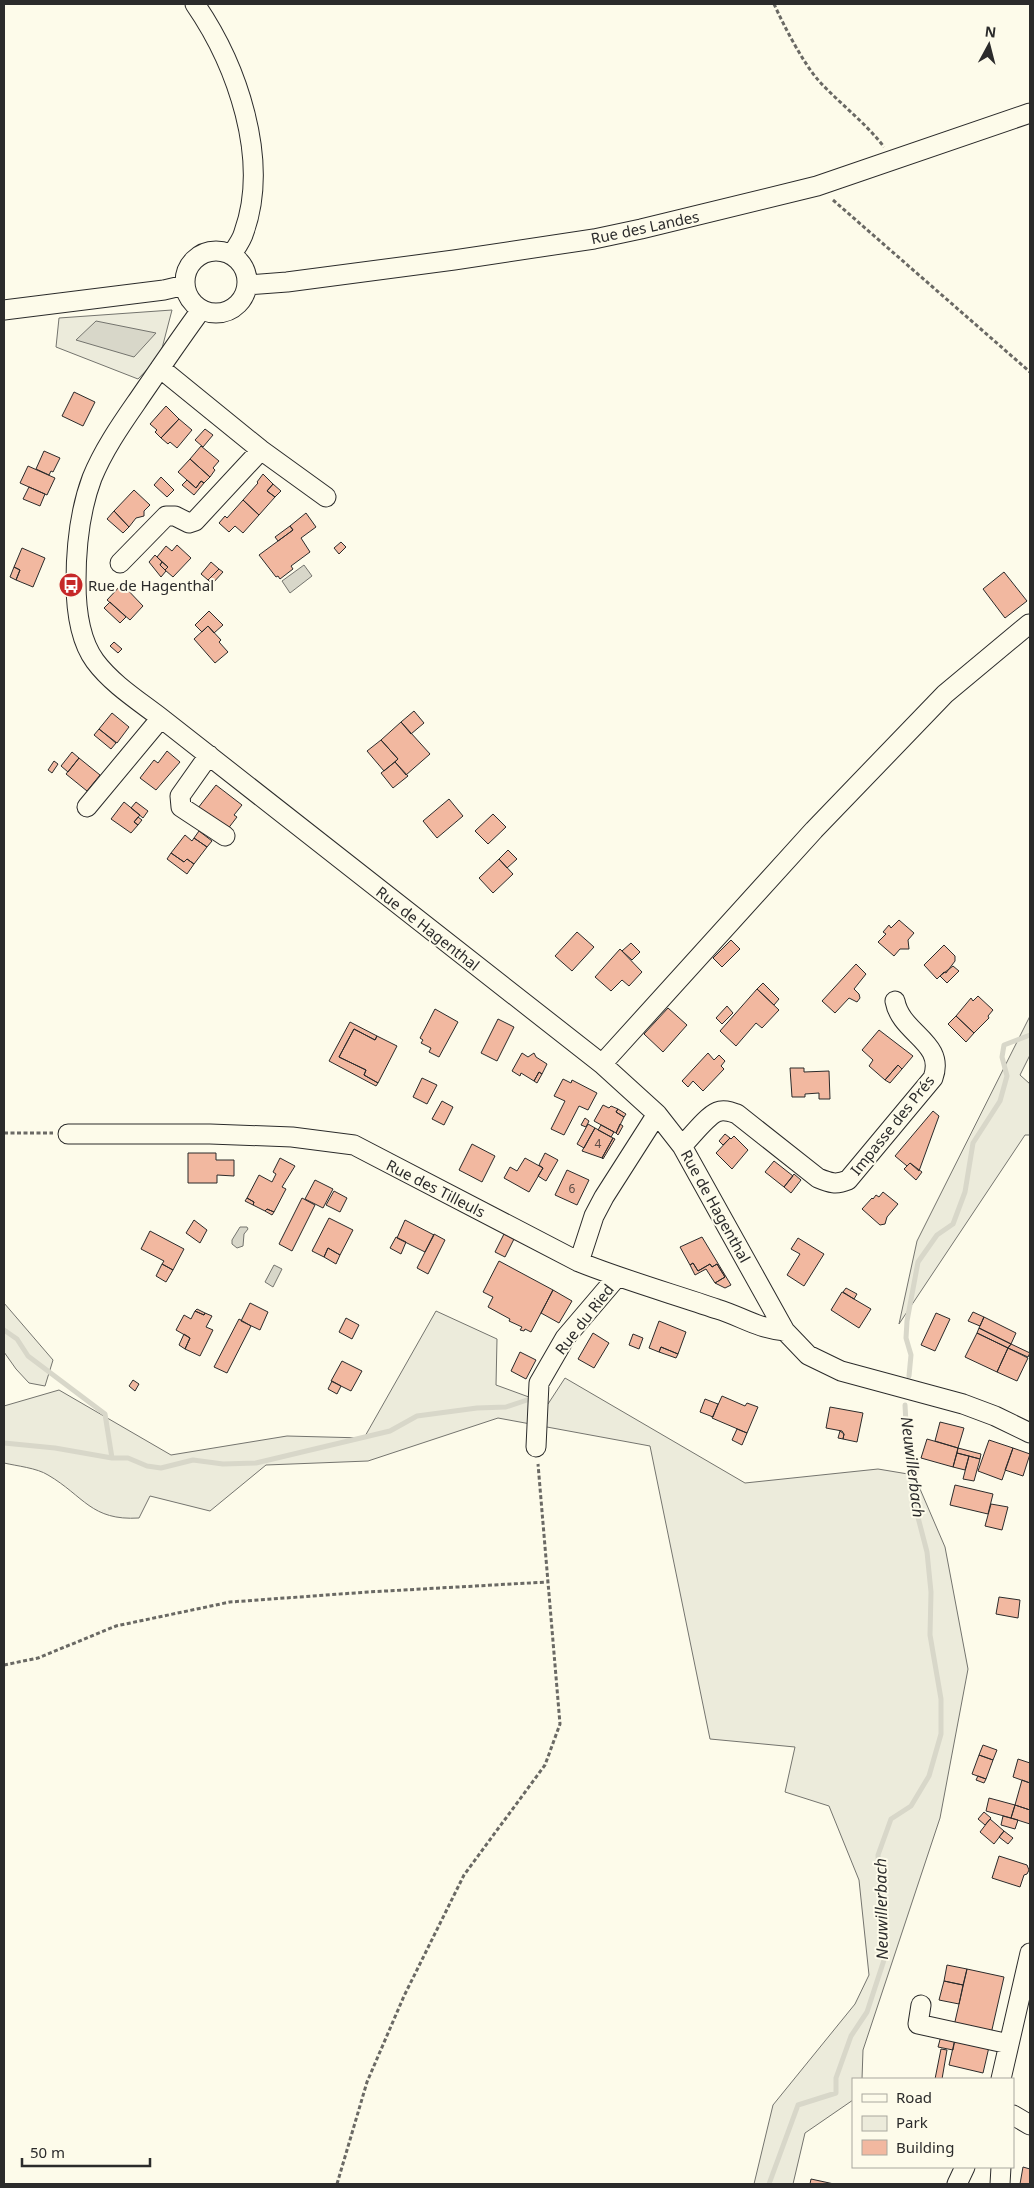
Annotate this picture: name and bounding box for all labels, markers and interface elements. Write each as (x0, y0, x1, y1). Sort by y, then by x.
north arrow (964, 20, 1014, 70)
text: N (984, 21, 997, 42)
street label: Rue des Landes (589, 206, 701, 248)
bus stop icon: Rue de Hagenthal (58, 572, 84, 598)
place label: Rue de Hagenthal (88, 575, 214, 595)
street label: Rue de Hagenthal (372, 881, 484, 975)
street label: Impasse des Prés (846, 1071, 938, 1179)
house number: 4 (595, 1135, 602, 1152)
street label: Rue de Hagenthal (677, 1146, 755, 1266)
street label: Rue des Tilleuls (383, 1154, 489, 1222)
house number: 6 (569, 1180, 576, 1197)
street label: Rue du Ried (550, 1280, 618, 1358)
water label: Neuwillerbach (896, 1415, 930, 1519)
water label: Neuwillerbach (869, 1858, 893, 1960)
legend (852, 2078, 1014, 2168)
text: Road (896, 2087, 932, 2107)
text: Park (896, 2112, 928, 2132)
scale bar (22, 2136, 150, 2168)
text: Building (896, 2137, 954, 2157)
text: 50 m (30, 2142, 65, 2162)

